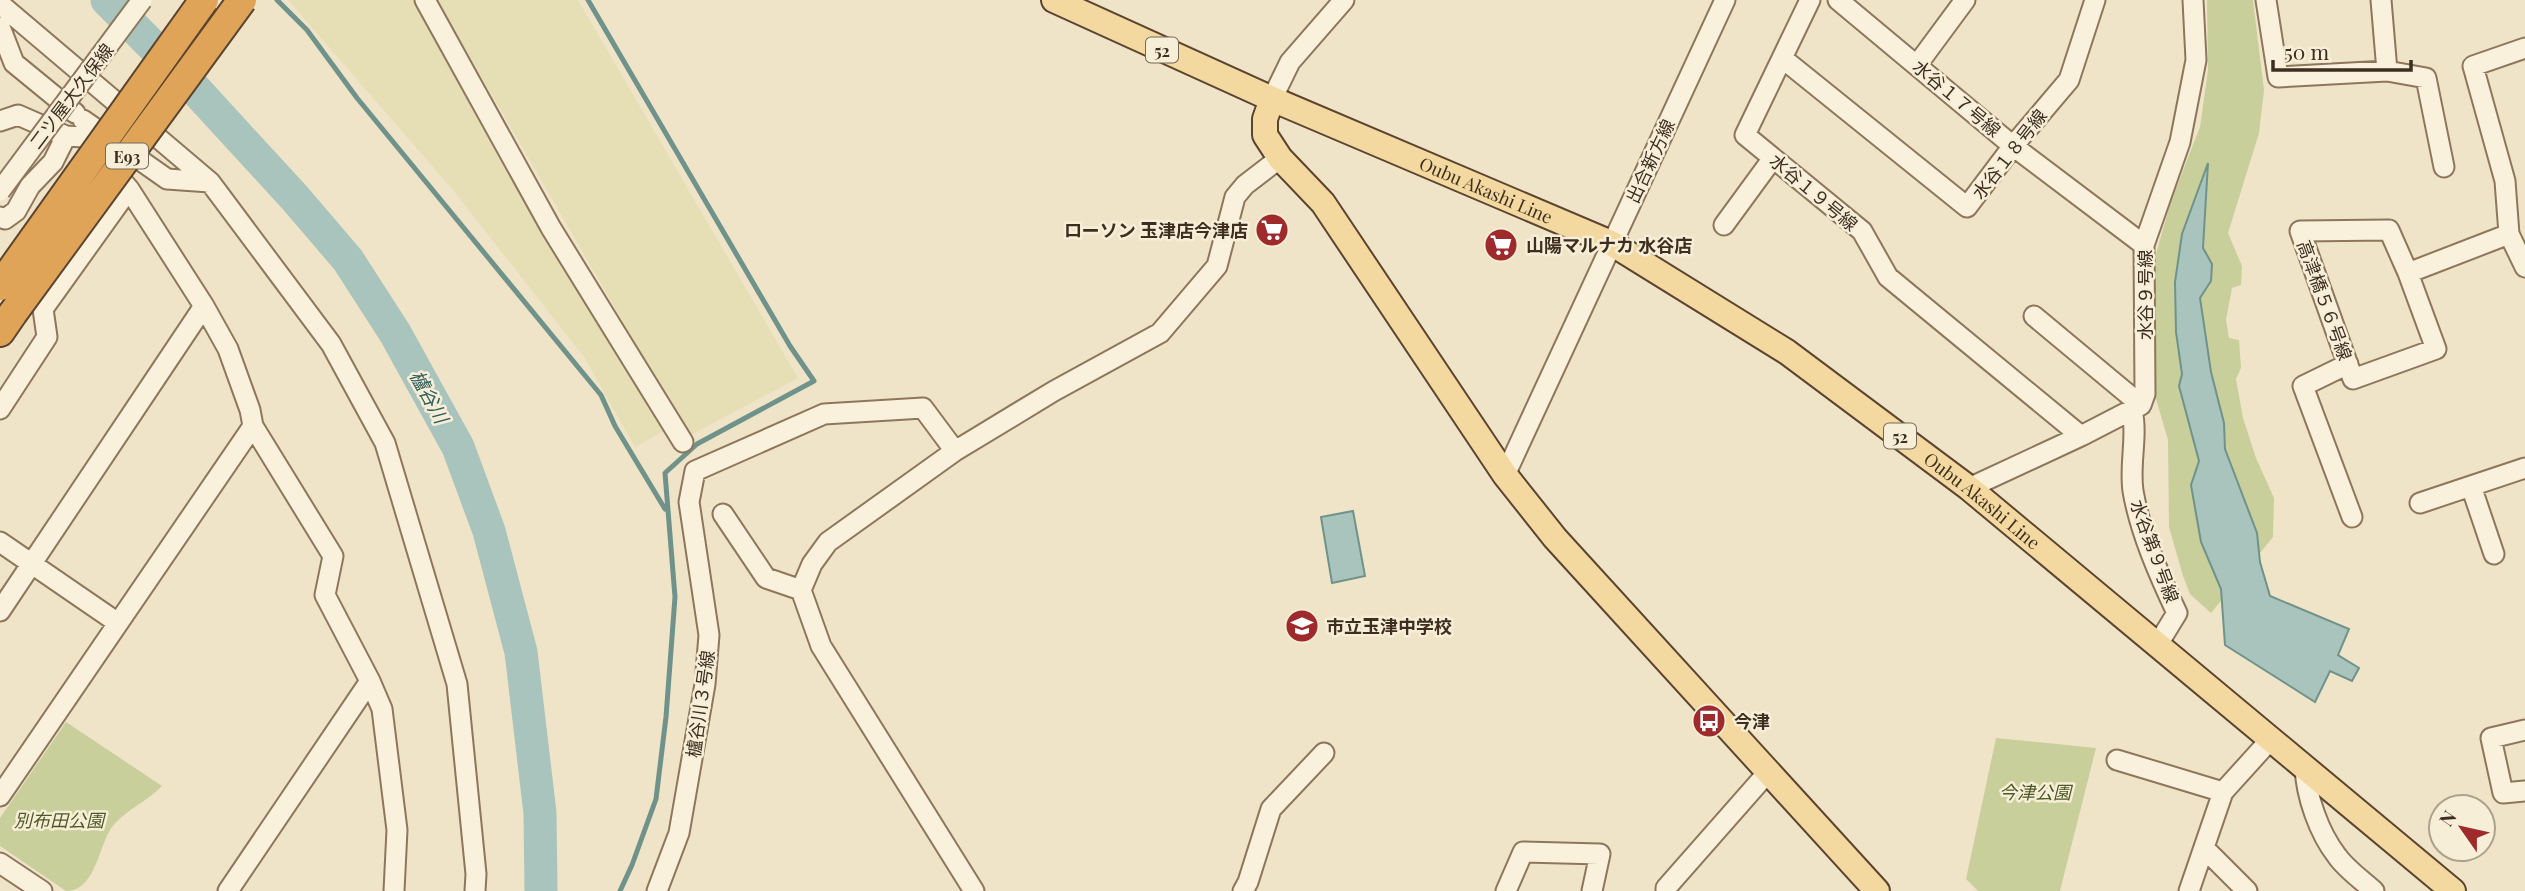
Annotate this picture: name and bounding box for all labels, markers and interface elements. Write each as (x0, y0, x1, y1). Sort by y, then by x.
scale bar (2273, 28, 2411, 72)
text: 50 m (2284, 37, 2330, 65)
street label: 二ツ屋大久保線 (24, 38, 118, 154)
road number: 52 (1146, 38, 1178, 62)
street label: 水谷１７号線 (1908, 54, 2006, 142)
street label: 水谷１８号線 (1966, 104, 2052, 204)
street label: 出合新方線 (1620, 115, 1680, 207)
road number: E93 (106, 144, 148, 168)
street label: 水谷１９号線 (1765, 148, 1863, 236)
street label: Oubu Akashi Line (1416, 151, 1556, 229)
supermarket icon: ローソン 玉津店今津店 (1253, 211, 1291, 249)
place label: ローソン 玉津店今津店 (1064, 218, 1248, 242)
supermarket icon: 山陽マルナカ 水谷店 (1482, 226, 1520, 264)
place label: 山陽マルナカ 水谷店 (1526, 233, 1692, 257)
street label: 高津橋５６号線 (2292, 237, 2358, 363)
street label: 水谷９号線 (2133, 250, 2157, 340)
water label: 櫨谷川 (405, 365, 456, 429)
road number: 52 (1884, 424, 1916, 448)
street label: Oubu Akashi Line (1919, 447, 2045, 554)
street label: 水谷第９号線 (2125, 496, 2185, 606)
school or university icon: 市立玉津中学校 (1283, 607, 1321, 645)
place label: 市立玉津中学校 (1326, 614, 1452, 638)
street label: 櫨谷川３号線 (681, 649, 719, 759)
bus stop icon: 今津 (1690, 702, 1728, 740)
place label: 今津 (1734, 709, 1770, 733)
park label: 今津公園 (1999, 780, 2074, 804)
north arrow (2427, 793, 2497, 863)
text: N (2432, 805, 2462, 831)
park label: 別布田公園 (14, 808, 107, 832)

